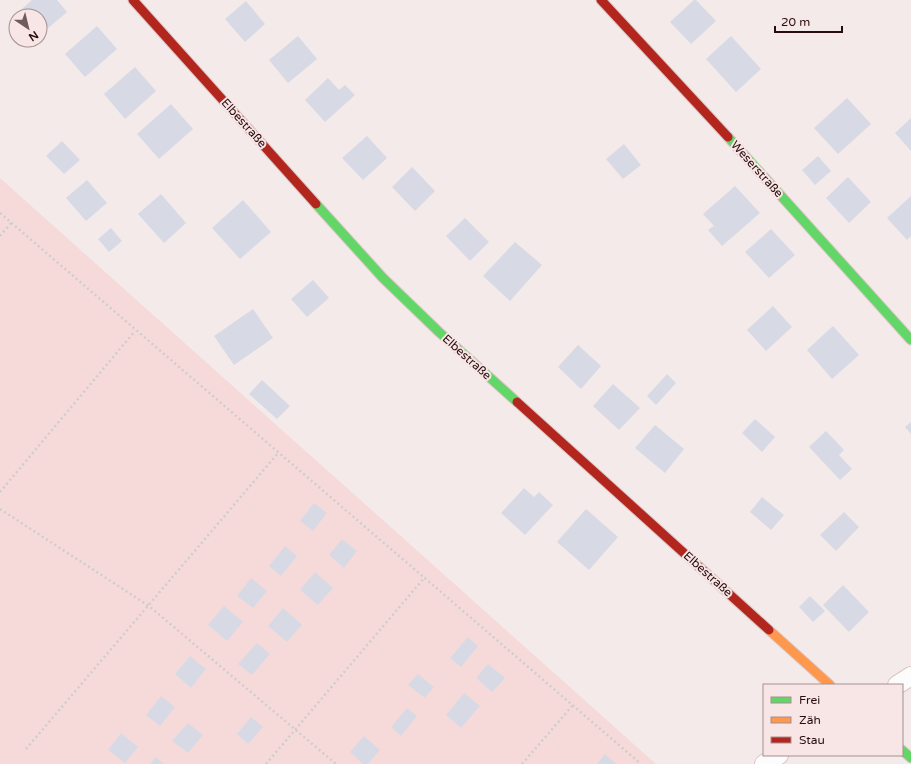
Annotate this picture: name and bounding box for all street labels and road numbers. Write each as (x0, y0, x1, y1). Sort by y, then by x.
street label: Elbestraße (218, 96, 270, 150)
street label: Weserstraße (728, 138, 786, 200)
street label: Elbestraße (440, 331, 494, 383)
street label: Elbestraße (681, 548, 735, 600)

